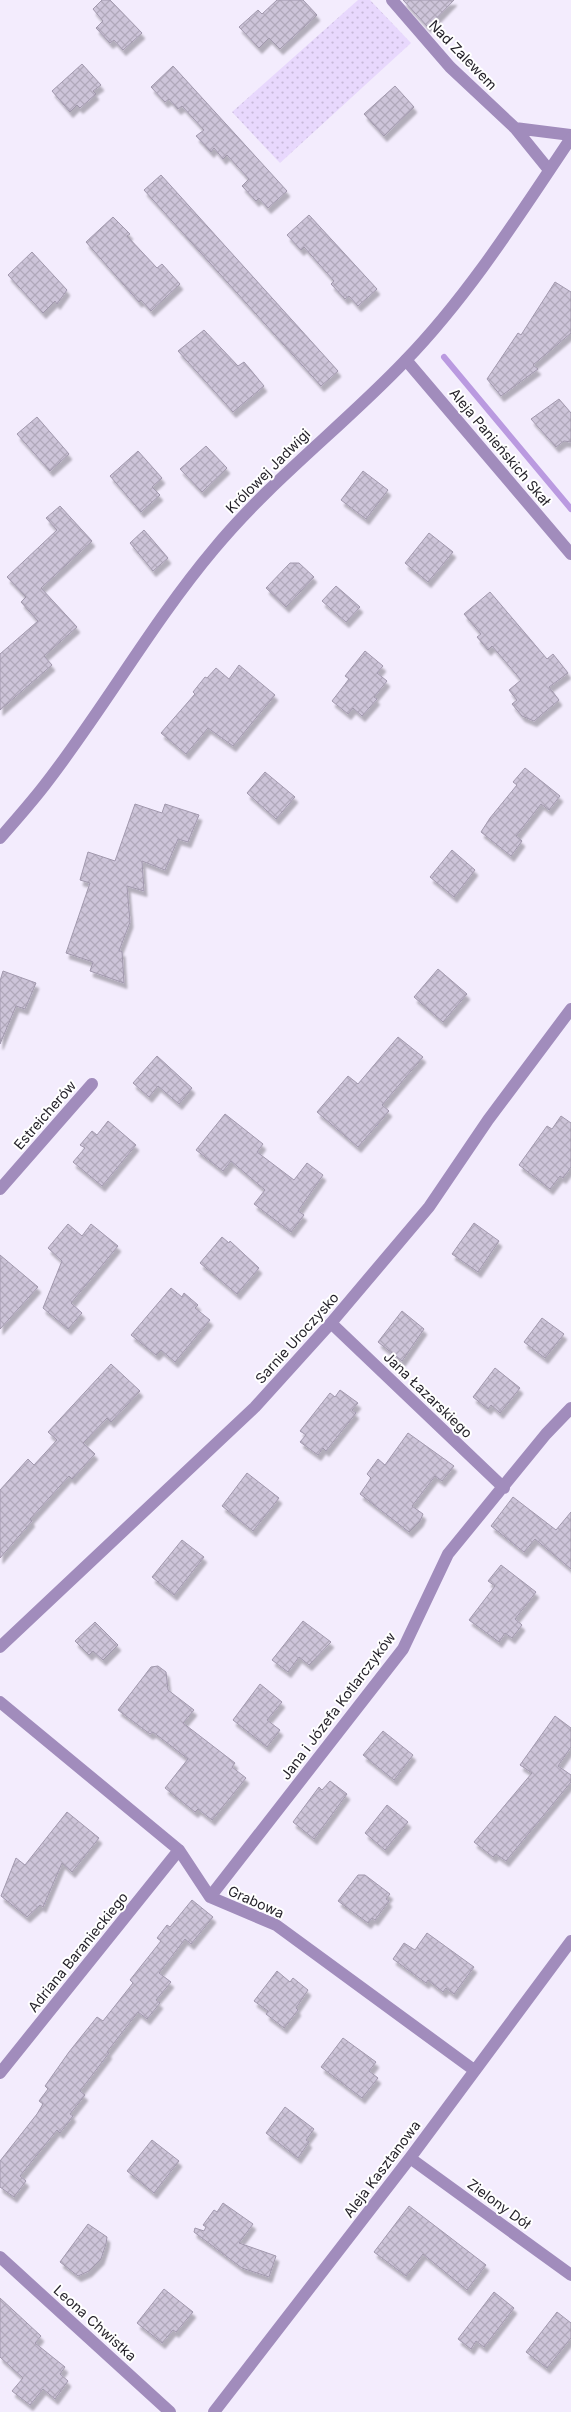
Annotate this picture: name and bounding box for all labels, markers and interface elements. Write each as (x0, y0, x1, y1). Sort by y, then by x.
street label: Nad Zalewem (426, 16, 501, 93)
street label: Aleja Panieńskich Skał (446, 385, 555, 509)
street label: Królowej Jadwigi (222, 425, 313, 516)
street label: Estreicherów (10, 1077, 79, 1153)
street label: Sarnie Uroczysko (251, 1289, 342, 1387)
street label: Jana Łazarskiego (381, 1348, 476, 1441)
street label: Jana i Józefa Kotlarczyków (277, 1629, 399, 1783)
street label: Grabowa (226, 1882, 287, 1921)
street label: Adriana Baranieckiego (24, 1888, 131, 2015)
street label: Aleja Kasztanowa (340, 2117, 424, 2221)
street label: Zielony Dół (464, 2175, 535, 2233)
street label: Leona Chwistka (50, 2281, 140, 2364)

